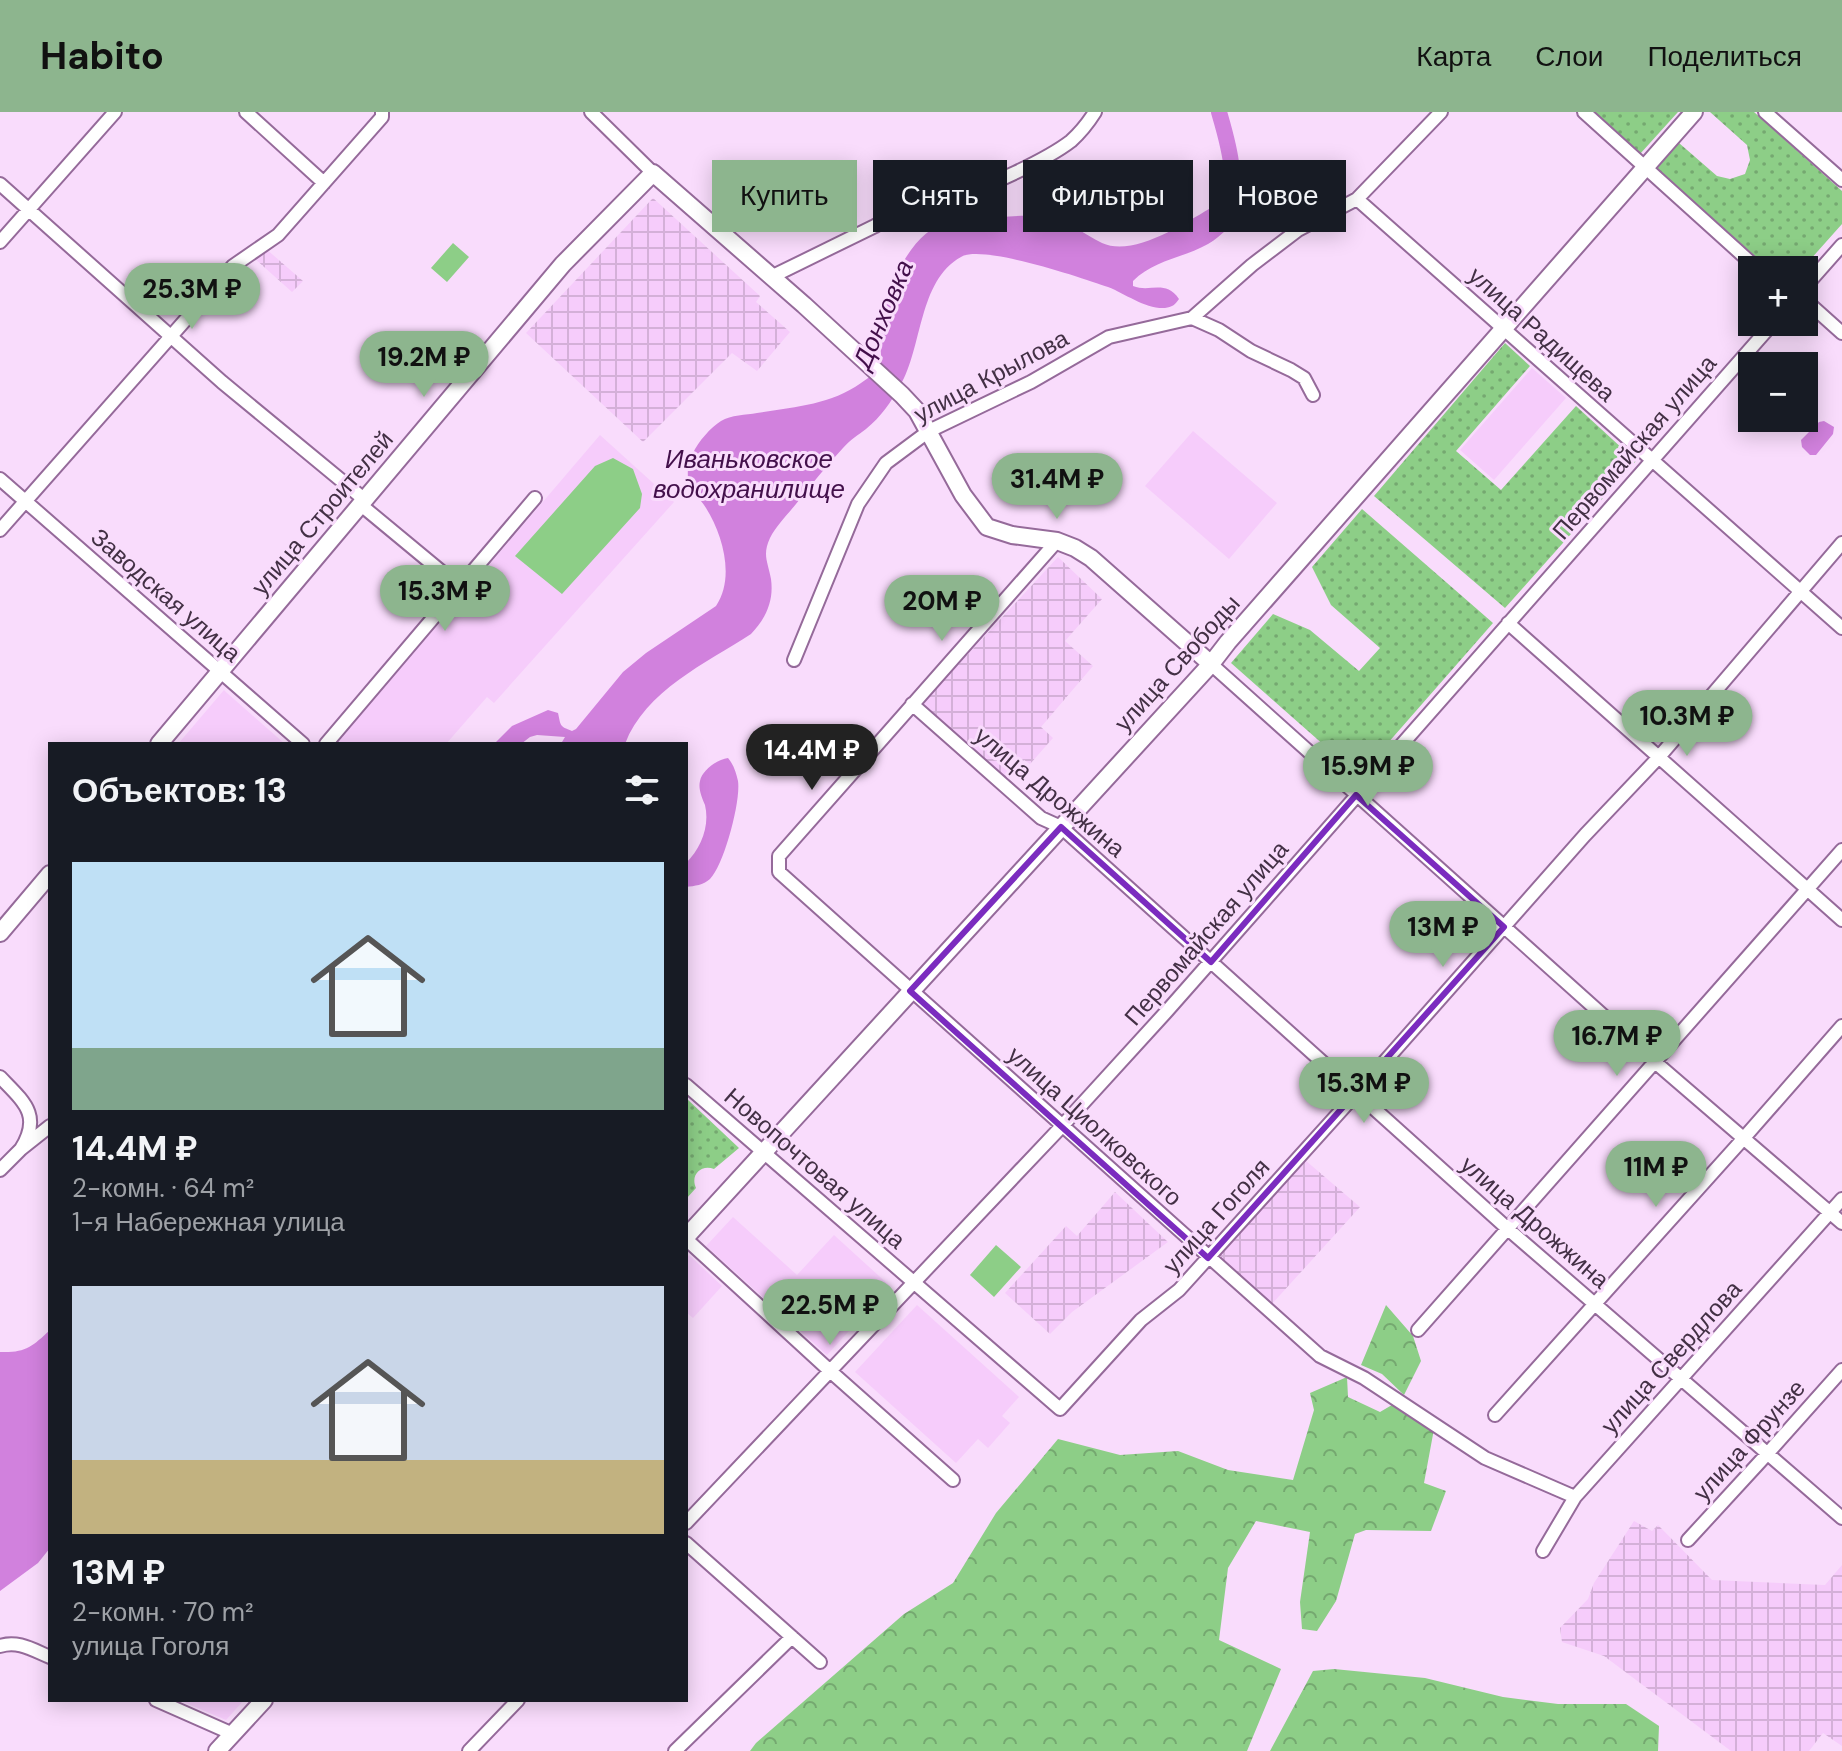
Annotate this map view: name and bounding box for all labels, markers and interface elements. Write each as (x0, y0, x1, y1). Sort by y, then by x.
text: Habito (40, 31, 164, 81)
text: Карта (1416, 38, 1491, 75)
text: Слои (1535, 38, 1603, 75)
text: Поделиться (1647, 38, 1802, 75)
chip: Купить (712, 160, 857, 232)
chip: Снять (873, 160, 1007, 232)
chip: Фильтры (1023, 160, 1193, 232)
chip: Новое (1209, 160, 1346, 232)
water label: Донховка (844, 255, 921, 376)
map controls (1738, 256, 1818, 432)
button: + (1738, 256, 1818, 336)
street label: улица Радищева (1462, 260, 1622, 409)
pin: 25.3M ₽ (118, 263, 266, 331)
text: 25.3M ₽ (142, 272, 242, 306)
street label: улица Крылова (909, 322, 1074, 430)
pin: 19.2M ₽ (350, 331, 498, 399)
text: 19.2M ₽ (378, 340, 470, 374)
street label: Первомайская улица (1545, 348, 1723, 546)
button: − (1738, 352, 1818, 432)
street label: улица Строителей (244, 425, 400, 601)
water label: Иваньковское водохранилище (653, 442, 845, 506)
pin: 31.4M ₽ (983, 453, 1131, 521)
text: 31.4M ₽ (1010, 462, 1104, 496)
street label: Заводская улица (85, 521, 248, 669)
pin: 15.3M ₽ (371, 565, 519, 633)
text: 15.3M ₽ (398, 574, 492, 608)
pin: 20M ₽ (886, 575, 998, 643)
text: 20M ₽ (902, 584, 982, 618)
street label: улица Свободы (1107, 588, 1247, 738)
pin: 10.3M ₽ (1613, 690, 1761, 758)
text: 10.3M ₽ (1639, 699, 1735, 733)
street label: улица Дрожжина (968, 720, 1132, 864)
pin: 14.4M ₽ (738, 724, 886, 792)
text: 14.4M ₽ (764, 733, 860, 767)
pin: 15.9M ₽ (1294, 740, 1442, 808)
text: 15.9M ₽ (1321, 749, 1415, 783)
text: Объектов: 13 (72, 768, 287, 813)
icon: filters (620, 768, 664, 812)
street label: Первомайская улица (1117, 834, 1295, 1032)
pin: 13M ₽ (1387, 901, 1499, 969)
text: 13M ₽ (1407, 910, 1479, 944)
icon: home (296, 914, 440, 1058)
pin: 16.7M ₽ (1543, 1010, 1691, 1078)
text: 16.7M ₽ (1572, 1019, 1662, 1053)
street label: улица Циолковского (1001, 1039, 1189, 1213)
pin: 15.3M ₽ (1290, 1057, 1438, 1125)
text: 15.3M ₽ (1317, 1066, 1411, 1100)
street label: Новопочтовая улица (718, 1081, 912, 1256)
text: 14.4M ₽ (72, 1126, 198, 1171)
pin: 11M ₽ (1600, 1141, 1712, 1209)
street label: улица Дрожжина (1454, 1149, 1616, 1296)
text: 11M ₽ (1623, 1150, 1689, 1184)
street label: улица Гоголя (1156, 1152, 1276, 1280)
text: 2-комн. · 64 m² (72, 1171, 254, 1205)
text: 1-я Набережная улица (72, 1205, 345, 1239)
street label: улица Свердлова (1594, 1273, 1748, 1440)
pin: 22.5M ₽ (756, 1279, 904, 1347)
text: 22.5M ₽ (781, 1288, 879, 1322)
icon: home (296, 1338, 440, 1482)
street label: улица Фрунзе (1686, 1373, 1812, 1507)
text: 13M ₽ (72, 1550, 165, 1595)
text: 2-комн. · 70 m² (72, 1595, 254, 1629)
text: улица Гоголя (72, 1629, 229, 1663)

